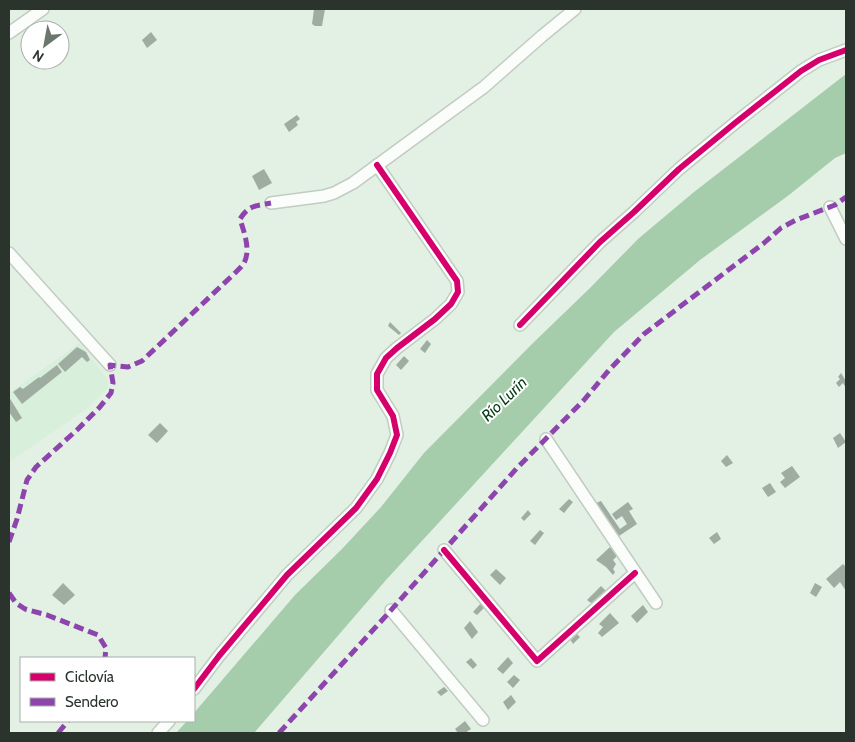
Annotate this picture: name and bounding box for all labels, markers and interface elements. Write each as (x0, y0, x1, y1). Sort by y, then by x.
north arrow (20, 20, 70, 70)
text: N (29, 46, 47, 66)
water label: Río Lurín (477, 373, 531, 425)
legend (20, 657, 195, 722)
text: Ciclovía (65, 668, 115, 686)
text: Sendero (65, 693, 119, 711)

